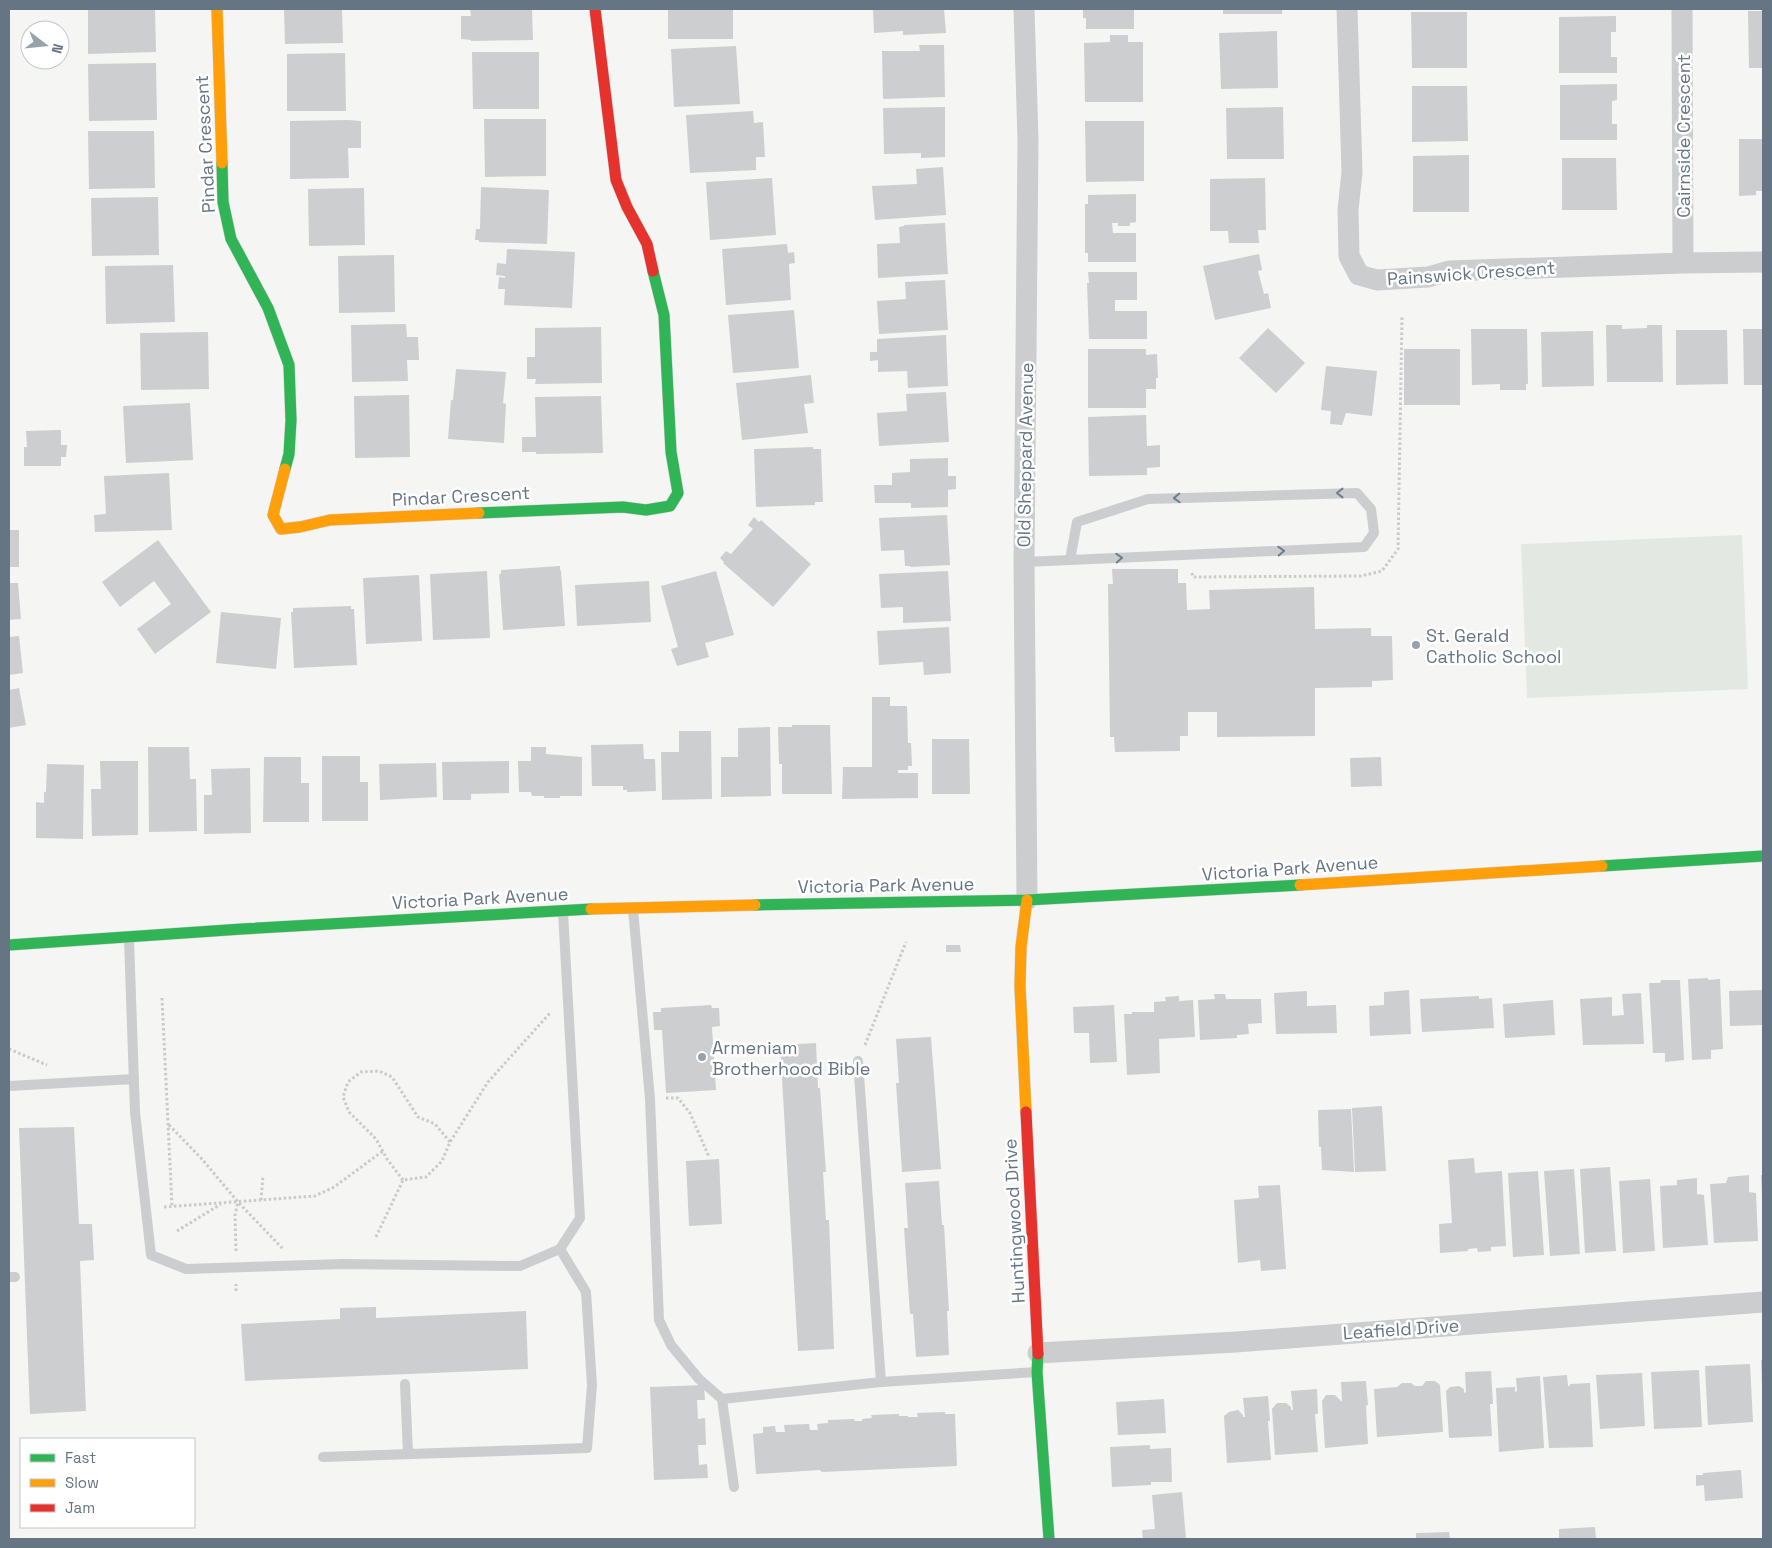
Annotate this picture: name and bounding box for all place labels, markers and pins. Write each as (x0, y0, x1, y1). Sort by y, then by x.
place label: St. Gerald Catholic School (1426, 624, 1561, 668)
marker: St. Gerald Catholic School (1410, 639, 1422, 651)
place label: Armeniam Brotherhood Bible (712, 1036, 870, 1080)
marker: Armeniam Brotherhood Bible (696, 1051, 708, 1063)

